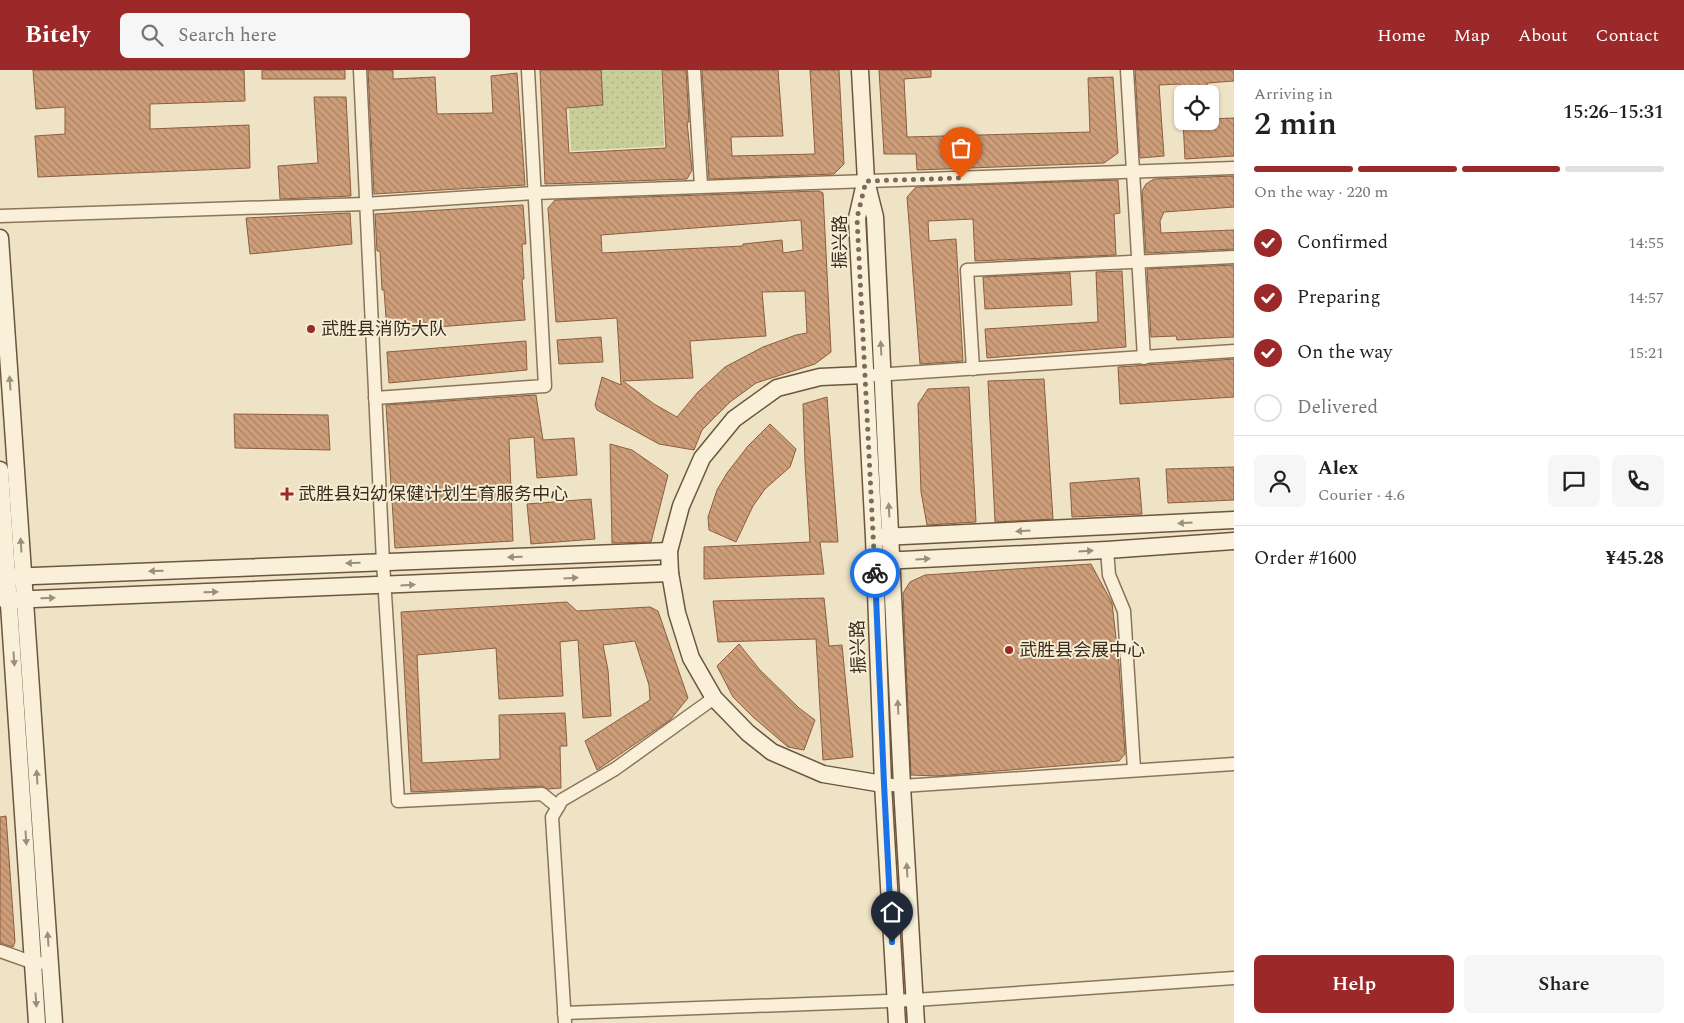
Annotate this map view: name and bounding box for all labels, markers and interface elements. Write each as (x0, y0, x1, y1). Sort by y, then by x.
search box (120, 13, 470, 58)
text: Bitely (25, 17, 90, 53)
icon: search (138, 21, 166, 49)
text: Search here (178, 21, 277, 50)
text: Home (1377, 22, 1426, 49)
text: Map (1454, 22, 1490, 49)
text: About (1518, 22, 1568, 49)
text: Contact (1596, 22, 1659, 49)
text: Arriving in (1254, 82, 1333, 106)
map controls (1174, 85, 1219, 130)
button: locate (1174, 85, 1219, 130)
text: 15:26–15:31 (1563, 98, 1664, 127)
text: 2 min (1254, 100, 1337, 149)
pin (940, 127, 982, 178)
icon: bag (947, 134, 975, 162)
text: On the way · 220 m (1254, 180, 1388, 204)
street label: 振兴路 (827, 215, 854, 269)
text: Confirmed (1297, 228, 1388, 257)
icon: check (1254, 229, 1282, 257)
text: 14:55 (1628, 231, 1664, 255)
text: Preparing (1297, 283, 1381, 312)
icon: check (1254, 284, 1282, 312)
text: 14:57 (1628, 286, 1664, 310)
place label: 武胜县消防大队 (321, 316, 447, 343)
marker: 武胜县消防大队 (305, 323, 317, 335)
text: On the way (1297, 338, 1393, 367)
one-way arrow (876, 339, 884, 355)
icon: check (1254, 339, 1282, 367)
text: 15:21 (1628, 341, 1664, 365)
one-way arrow (6, 375, 14, 391)
text: Delivered (1297, 393, 1378, 422)
text: Alex (1318, 454, 1359, 483)
button: person (1254, 455, 1306, 507)
button: chat (1548, 455, 1600, 507)
button: phone (1612, 455, 1664, 507)
place label: 武胜县妇幼保健计划生育服务中心 (298, 481, 568, 508)
text: Courier · 4.6 (1318, 483, 1405, 507)
marker: 武胜县妇幼保健计划生育服务中心 (280, 487, 294, 501)
one-way arrow (885, 502, 893, 518)
one-way arrow (1177, 519, 1193, 527)
one-way arrow (1015, 527, 1031, 535)
one-way arrow (17, 537, 25, 553)
text: Order #1600 (1254, 544, 1357, 573)
text: ¥45.28 (1606, 544, 1664, 573)
one-way arrow (1078, 546, 1094, 554)
courier (850, 548, 900, 598)
one-way arrow (507, 554, 523, 562)
one-way arrow (916, 554, 932, 562)
icon: bike (861, 559, 889, 587)
one-way arrow (345, 560, 361, 568)
one-way arrow (147, 567, 163, 575)
one-way arrow (563, 573, 579, 581)
one-way arrow (400, 580, 416, 588)
one-way arrow (203, 588, 219, 596)
one-way arrow (41, 594, 57, 602)
street label: 振兴路 (844, 620, 873, 674)
place label: 武胜县会展中心 (1019, 637, 1145, 664)
marker: 武胜县会展中心 (1003, 644, 1015, 656)
one-way arrow (10, 651, 18, 667)
one-way arrow (894, 699, 902, 715)
one-way arrow (33, 769, 41, 785)
one-way arrow (22, 831, 30, 847)
one-way arrow (903, 861, 911, 877)
pin (871, 891, 913, 942)
icon: home (878, 898, 906, 926)
one-way arrow (44, 931, 52, 947)
button: Help (1254, 955, 1454, 1013)
button: Share (1464, 955, 1664, 1013)
one-way arrow (32, 993, 40, 1009)

